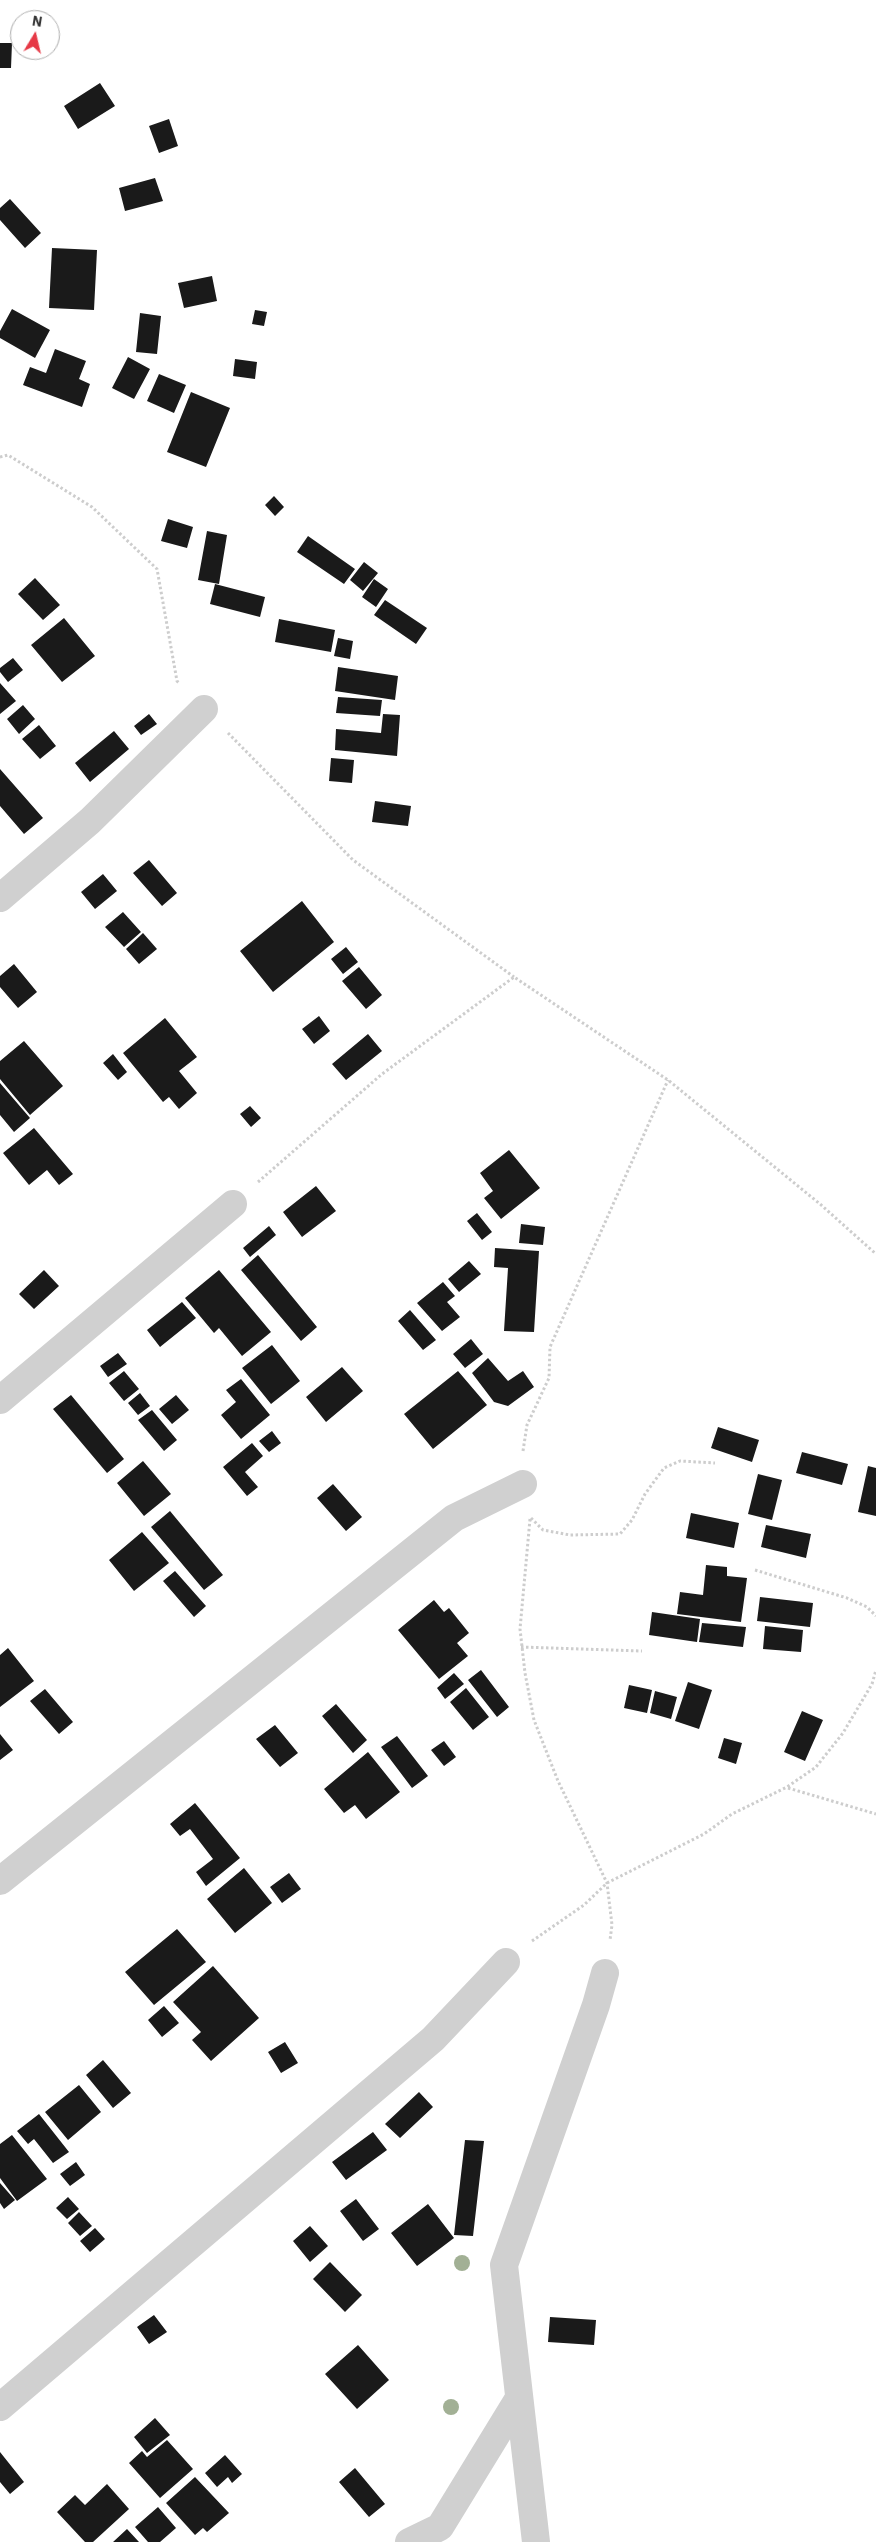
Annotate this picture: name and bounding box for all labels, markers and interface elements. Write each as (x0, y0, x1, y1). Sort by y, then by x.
north arrow (10, 10, 60, 60)
text: N (31, 11, 44, 31)

